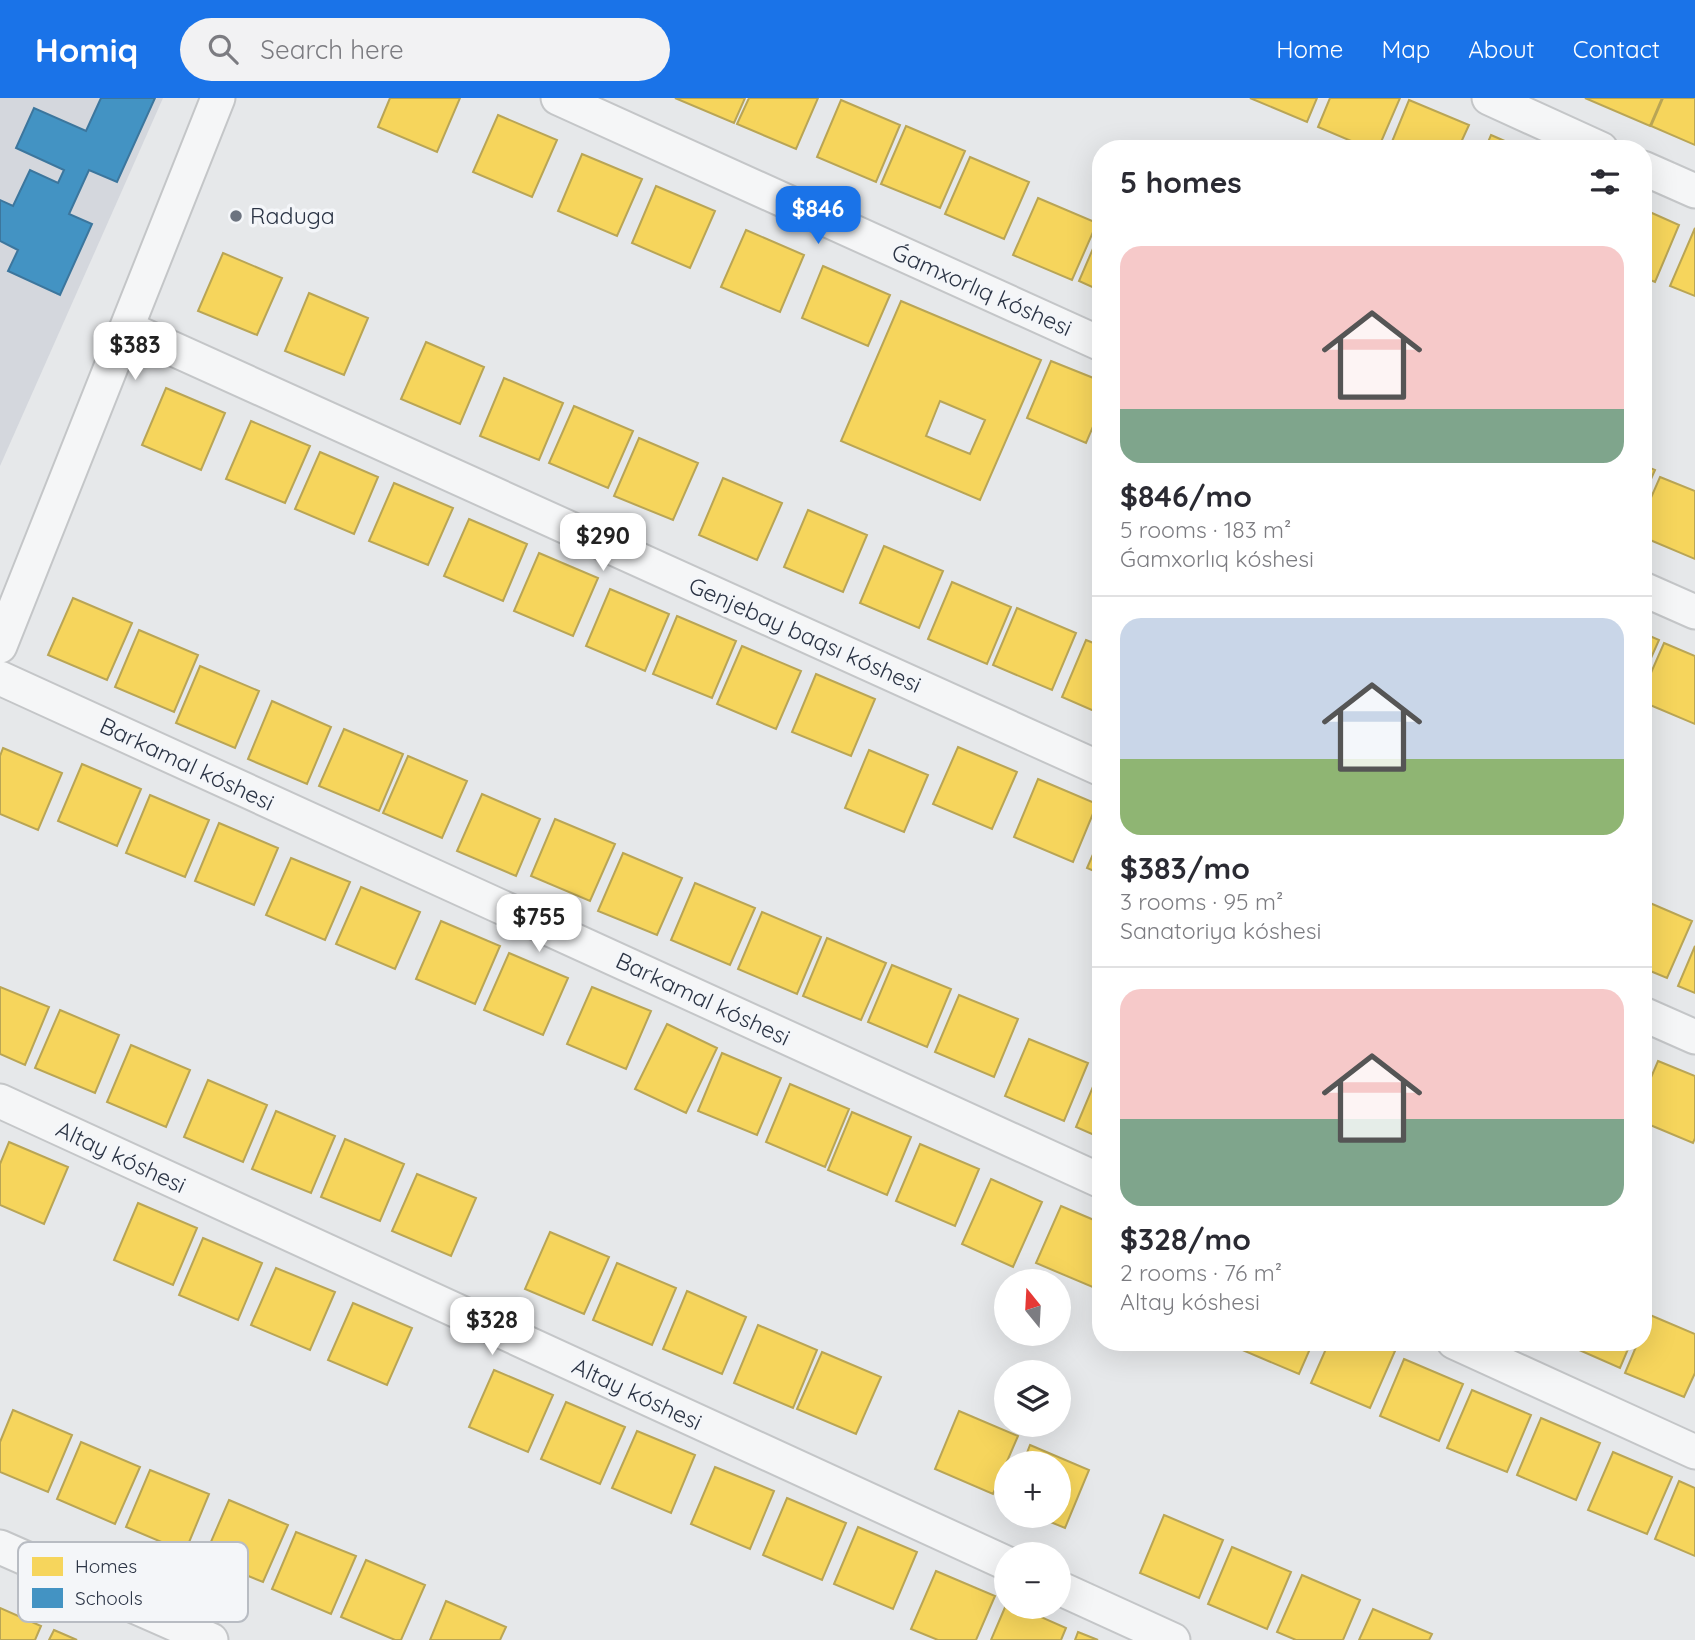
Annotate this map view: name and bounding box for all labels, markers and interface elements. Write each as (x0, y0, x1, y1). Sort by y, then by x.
search box (180, 18, 670, 81)
text: Homiq (35, 29, 138, 70)
icon: search (204, 30, 242, 68)
text: Search here (260, 33, 404, 66)
text: Home (1276, 34, 1343, 64)
text: Map (1381, 34, 1430, 64)
text: About (1468, 34, 1535, 64)
text: Contact (1573, 34, 1660, 64)
text: 5 homes (1120, 163, 1242, 201)
icon: filters (1586, 163, 1624, 201)
pin: $846 (777, 186, 859, 246)
text: $846 (792, 194, 844, 223)
place label: Raduga (250, 201, 335, 230)
marker: Raduga (228, 208, 244, 224)
street label: Ǵamxorlıq kóshesi (888, 237, 1077, 342)
icon: home (1309, 292, 1435, 418)
pin: $383 (94, 322, 176, 382)
text: $383 (109, 330, 161, 359)
text: $846/mo (1120, 477, 1252, 515)
pin: $290 (562, 514, 644, 573)
text: 5 rooms · 183 m² (1120, 515, 1291, 544)
text: $290 (576, 521, 630, 550)
text: Ǵamxorlıq kóshesi (1120, 544, 1314, 573)
street label: Genjebay baqsı kóshesi (685, 570, 926, 699)
icon: home (1309, 664, 1435, 790)
street label: Barkamal kóshesi (95, 710, 279, 817)
text: $383/mo (1120, 849, 1250, 887)
text: 3 rooms · 95 m² (1120, 887, 1283, 916)
pin: $755 (498, 894, 580, 954)
text: $755 (513, 902, 565, 931)
text: Sanatoriya kóshesi (1120, 916, 1321, 945)
street label: Barkamal kóshesi (611, 945, 795, 1052)
icon: home (1309, 1035, 1435, 1161)
street label: Altay kóshesi (52, 1114, 191, 1199)
text: $328/mo (1120, 1220, 1251, 1258)
text: 2 rooms · 76 m² (1120, 1258, 1282, 1287)
north arrow (994, 1269, 1071, 1346)
map controls (994, 1269, 1071, 1619)
text: Altay kóshesi (1120, 1287, 1260, 1316)
pin: $328 (451, 1298, 533, 1357)
text: $328 (466, 1305, 518, 1334)
street label: Altay kóshesi (568, 1351, 707, 1436)
button: layers (994, 1360, 1071, 1437)
button: + (994, 1451, 1071, 1528)
legend (18, 1542, 248, 1622)
button: − (994, 1542, 1071, 1619)
text: Homes (75, 1554, 137, 1578)
text: Schools (75, 1586, 143, 1610)

